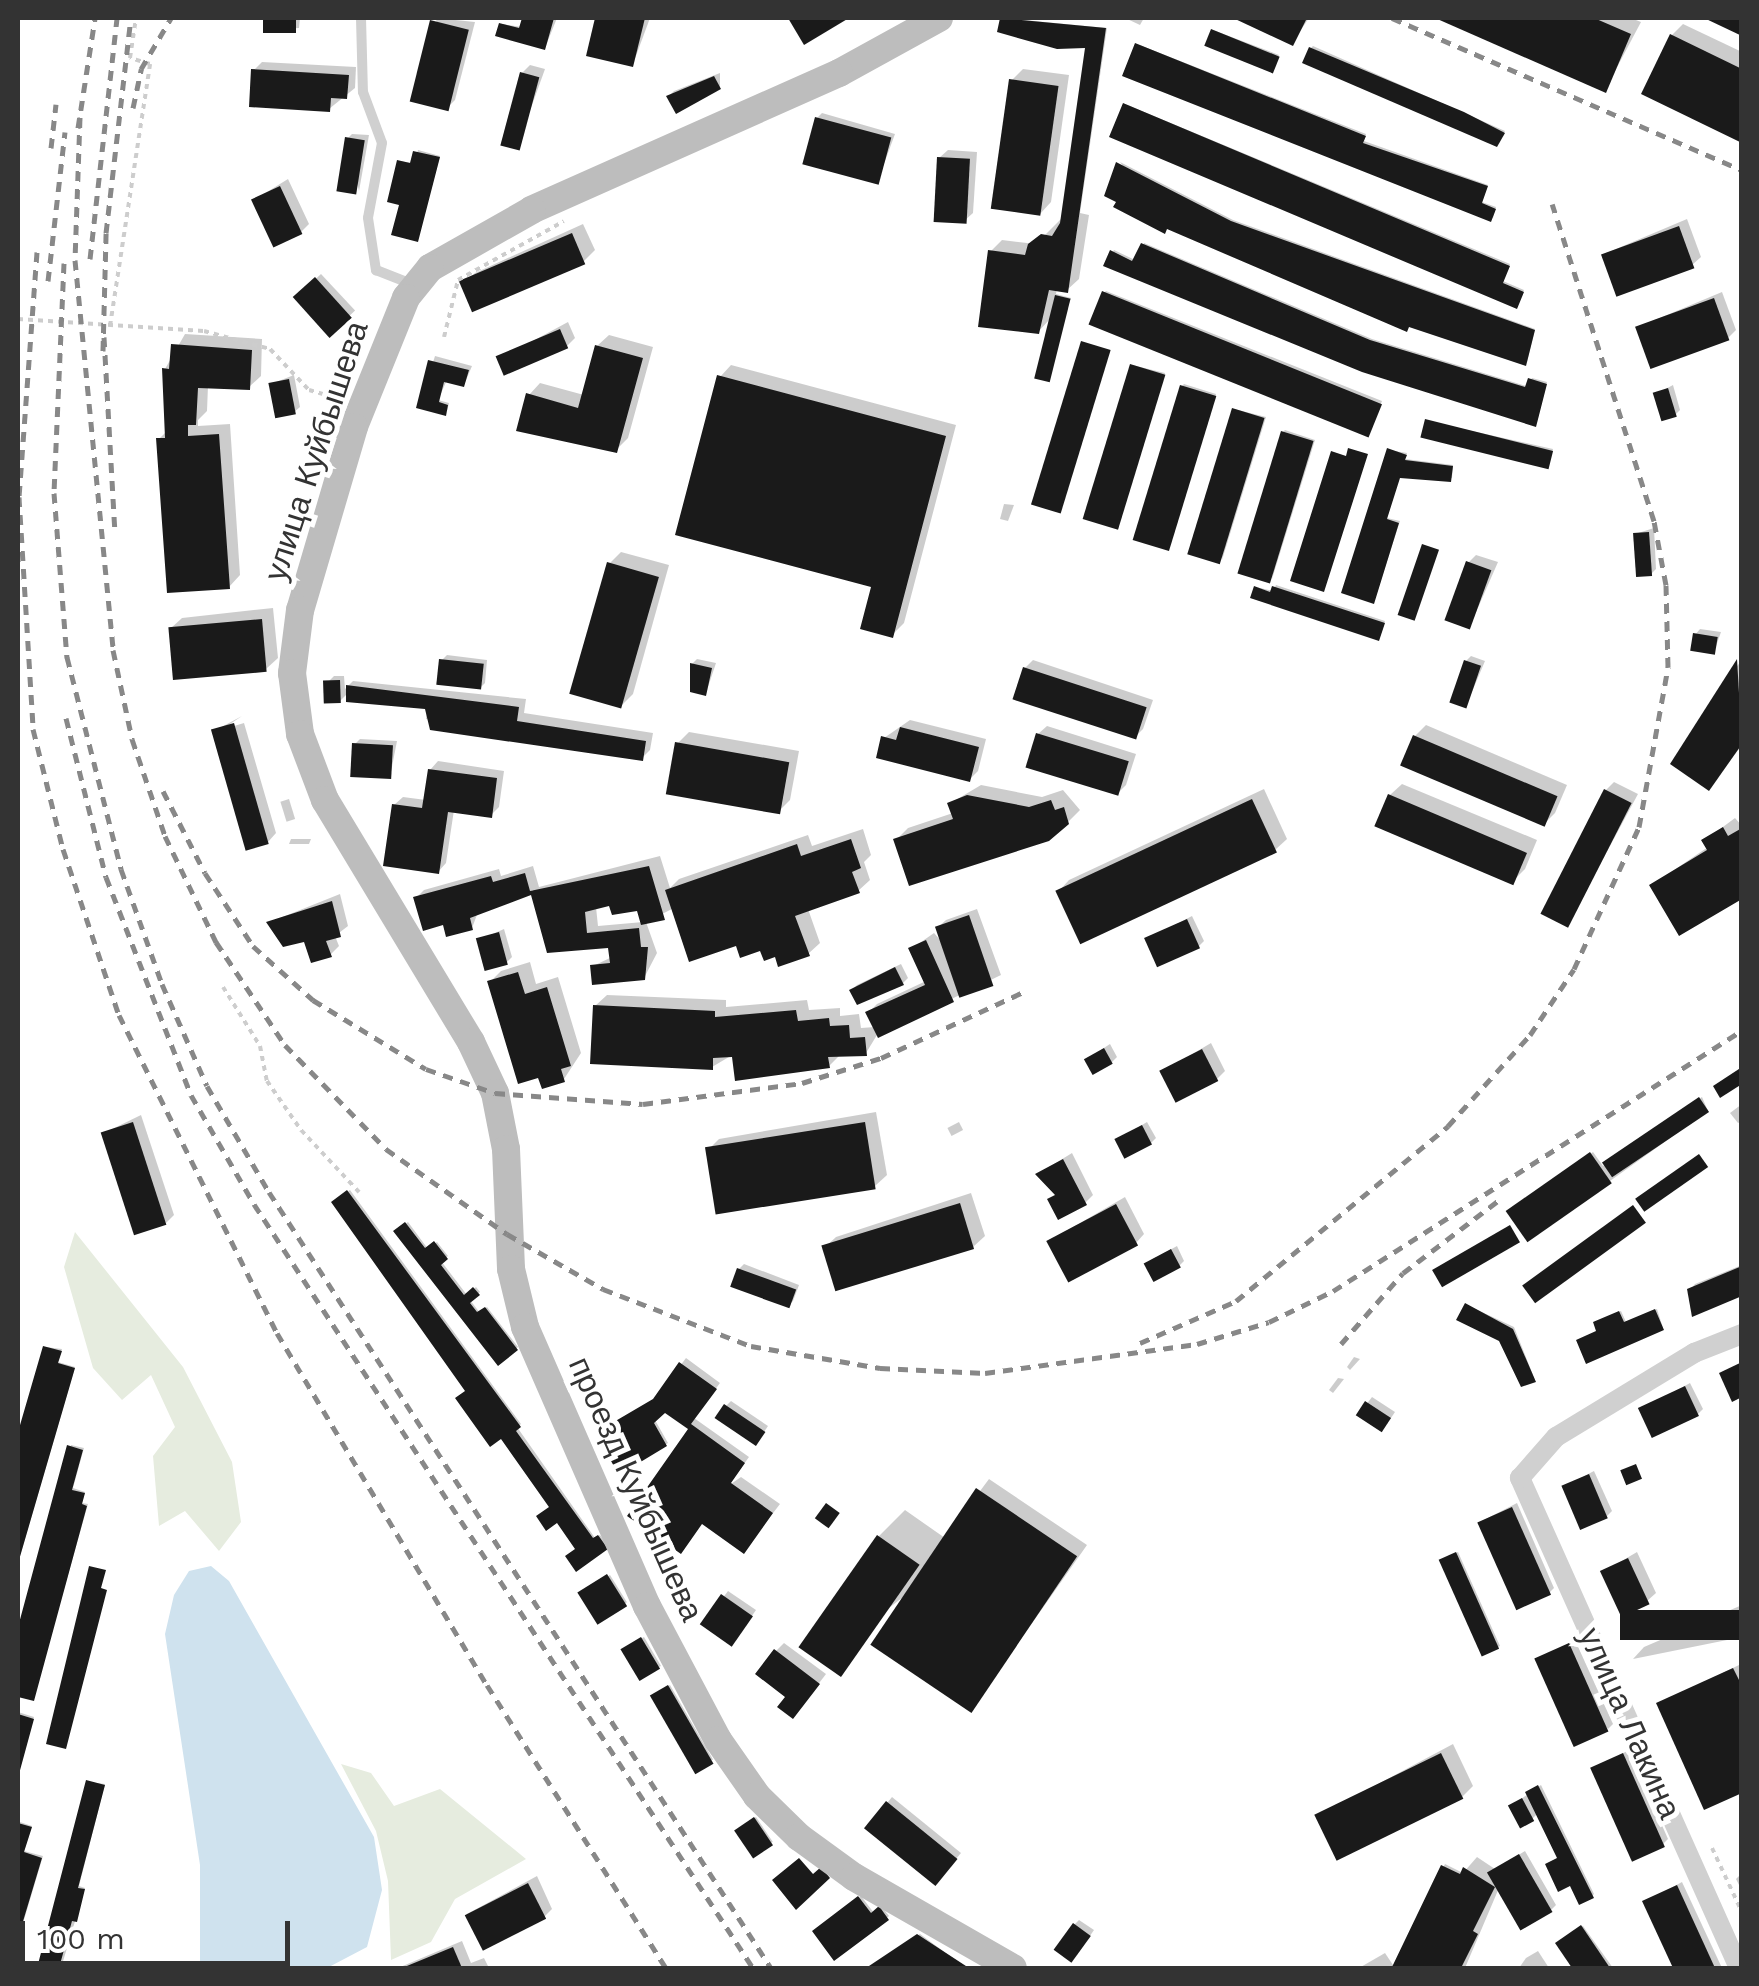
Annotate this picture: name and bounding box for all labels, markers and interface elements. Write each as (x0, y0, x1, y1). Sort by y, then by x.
street label: улица Куйбышева (256, 316, 376, 586)
street label: проезд Куйбышева (560, 1351, 712, 1627)
street label: улица Лакина (1571, 1622, 1689, 1824)
scale bar (25, 1901, 295, 1963)
text: 100 m (37, 1921, 125, 1956)

